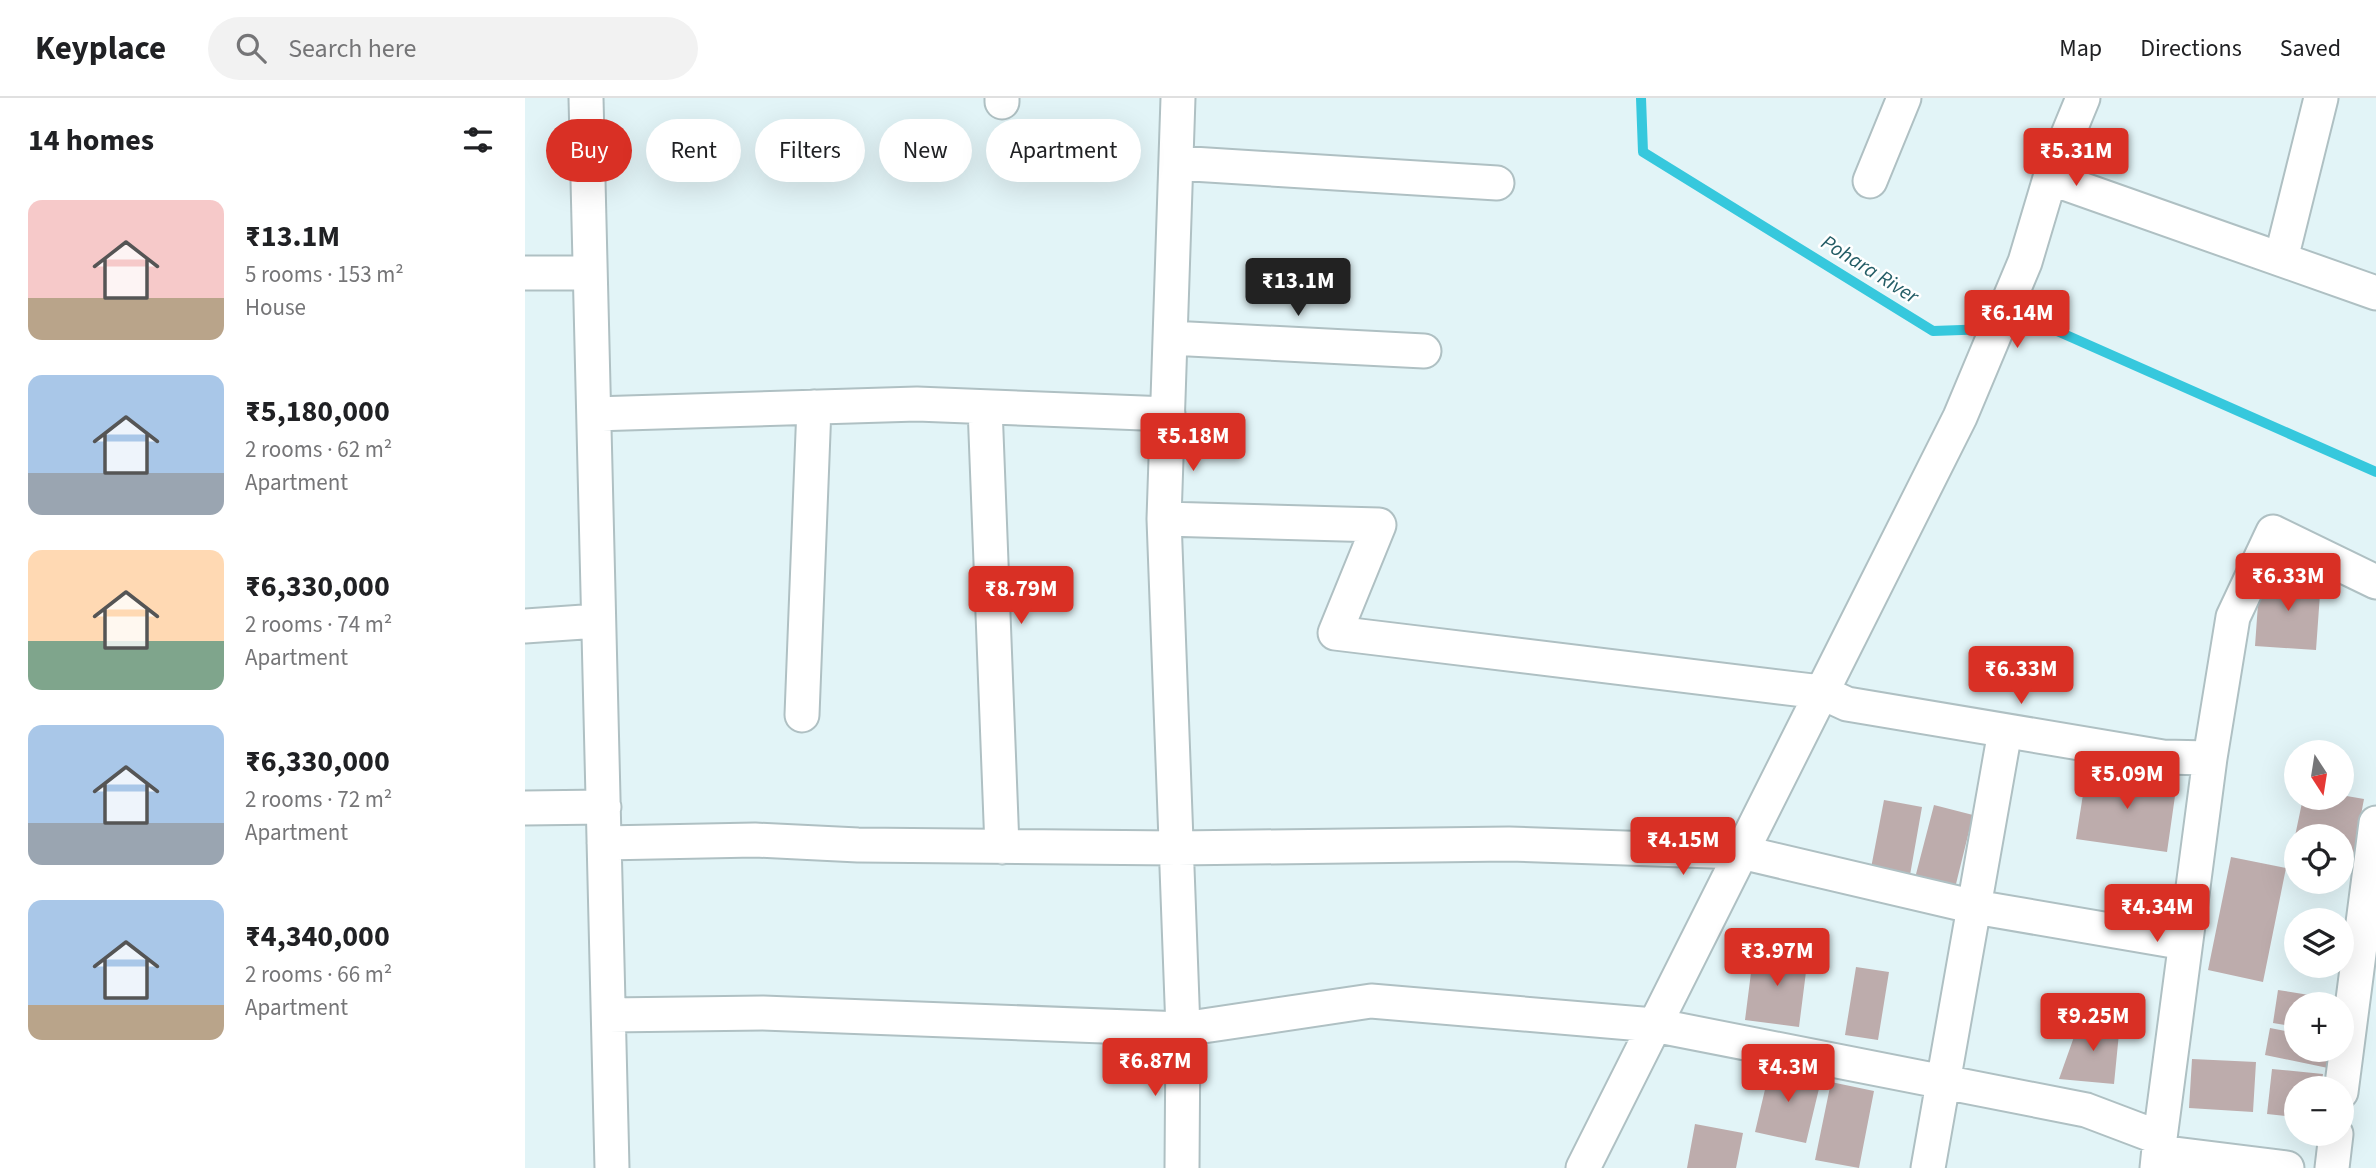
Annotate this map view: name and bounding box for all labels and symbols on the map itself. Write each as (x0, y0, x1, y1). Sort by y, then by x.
pin: ₹5.31M (2019, 129, 2133, 188)
water label: Pohara River (1815, 227, 1925, 311)
pin: ₹13.1M (1241, 258, 1355, 318)
pin: ₹6.14M (1960, 290, 2074, 350)
pin: ₹5.18M (1136, 414, 1250, 473)
pin: ₹6.33M (2231, 554, 2345, 613)
pin: ₹8.79M (964, 566, 1078, 626)
pin: ₹6.33M (1964, 646, 2078, 706)
north arrow (2284, 740, 2354, 810)
pin: ₹5.09M (2070, 752, 2184, 811)
pin: ₹4.15M (1626, 818, 1740, 877)
pin: ₹4.34M (2100, 884, 2214, 944)
pin: ₹3.97M (1720, 928, 1834, 988)
pin: ₹9.25M (2036, 993, 2150, 1053)
pin: ₹6.87M (1098, 1038, 1212, 1098)
pin: ₹4.3M (1739, 1044, 1837, 1104)

